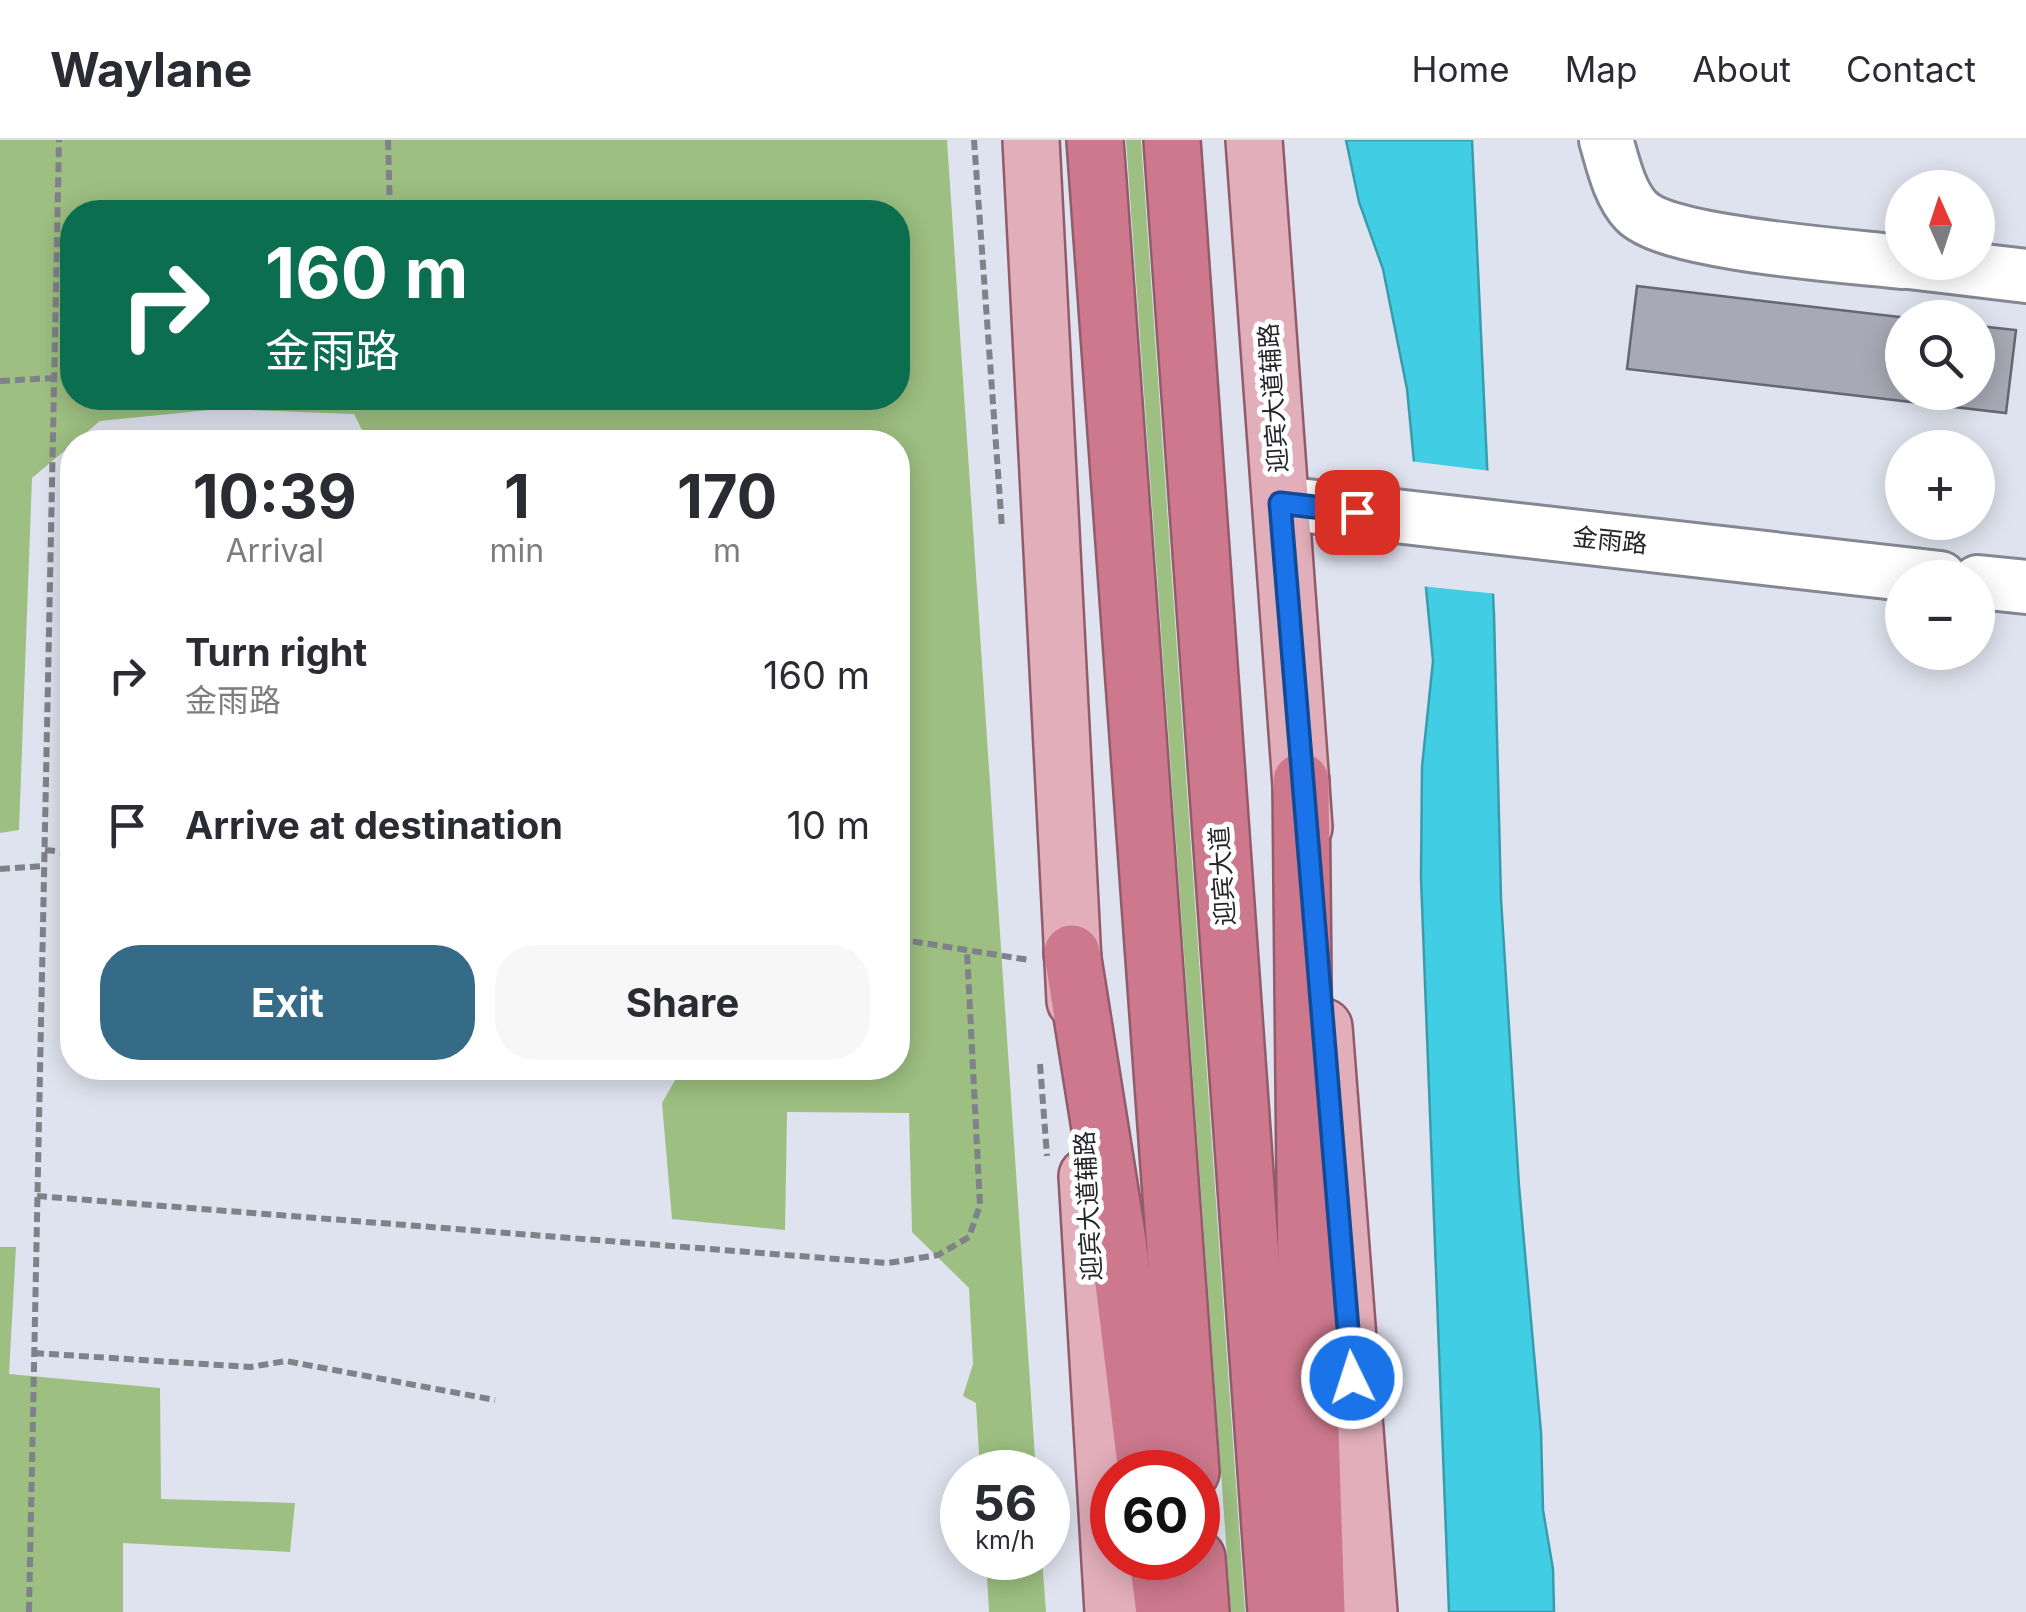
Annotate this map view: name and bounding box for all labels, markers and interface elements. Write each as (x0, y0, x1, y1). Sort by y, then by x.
text: Waylane (50, 40, 252, 99)
text: Home (1412, 48, 1510, 90)
text: Map (1565, 48, 1637, 90)
text: About (1692, 48, 1791, 90)
text: Contact (1846, 48, 1976, 90)
north arrow (1885, 170, 1995, 280)
map controls (1885, 170, 1995, 670)
text: 160 m (265, 230, 468, 315)
icon: right (100, 240, 230, 370)
button: search (1885, 300, 1995, 410)
street label: 迎宾大道辅路 (1253, 322, 1293, 474)
text: 金雨路 (265, 323, 400, 378)
button: + (1885, 430, 1995, 540)
text: 10:39 (193, 460, 357, 532)
text: 1 (504, 460, 530, 532)
text: 170 (677, 460, 777, 532)
pin (1315, 470, 1400, 555)
icon: arrive (1330, 485, 1385, 540)
street label: 金雨路 (1571, 521, 1649, 559)
text: Arrival (226, 531, 324, 570)
text: min (490, 531, 544, 570)
text: m (713, 531, 741, 570)
button: − (1885, 560, 1995, 670)
text: Turn right (185, 629, 367, 675)
icon: right (100, 648, 155, 703)
text: 160 m (763, 652, 870, 698)
text: 金雨路 (185, 681, 281, 720)
icon: arrive (100, 798, 155, 853)
text: Arrive at destination (185, 802, 563, 848)
text: 10 m (787, 802, 870, 848)
street label: 迎宾大道 (1204, 825, 1240, 927)
button: Exit (100, 945, 475, 1060)
button: Share (495, 945, 870, 1060)
street label: 迎宾大道辅路 (1069, 1130, 1107, 1282)
position arrow (1300, 1326, 1404, 1430)
speed limit sign: 60 (1090, 1450, 1220, 1580)
text: 56 (973, 1473, 1037, 1533)
text: km/h (975, 1525, 1035, 1555)

